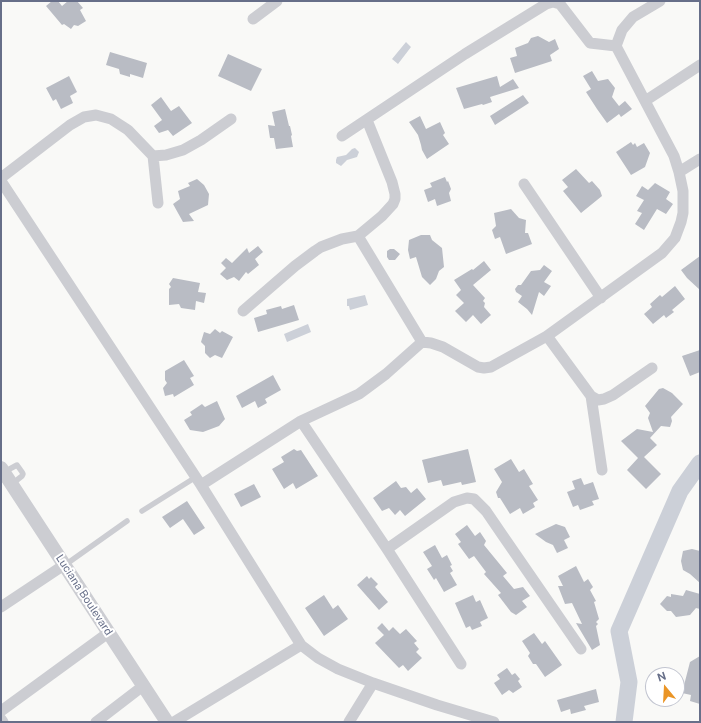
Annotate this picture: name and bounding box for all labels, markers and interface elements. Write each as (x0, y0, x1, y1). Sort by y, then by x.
street label: Luciana Boulevard (53, 552, 115, 638)
north arrow (645, 667, 685, 707)
text: N (656, 670, 668, 684)

